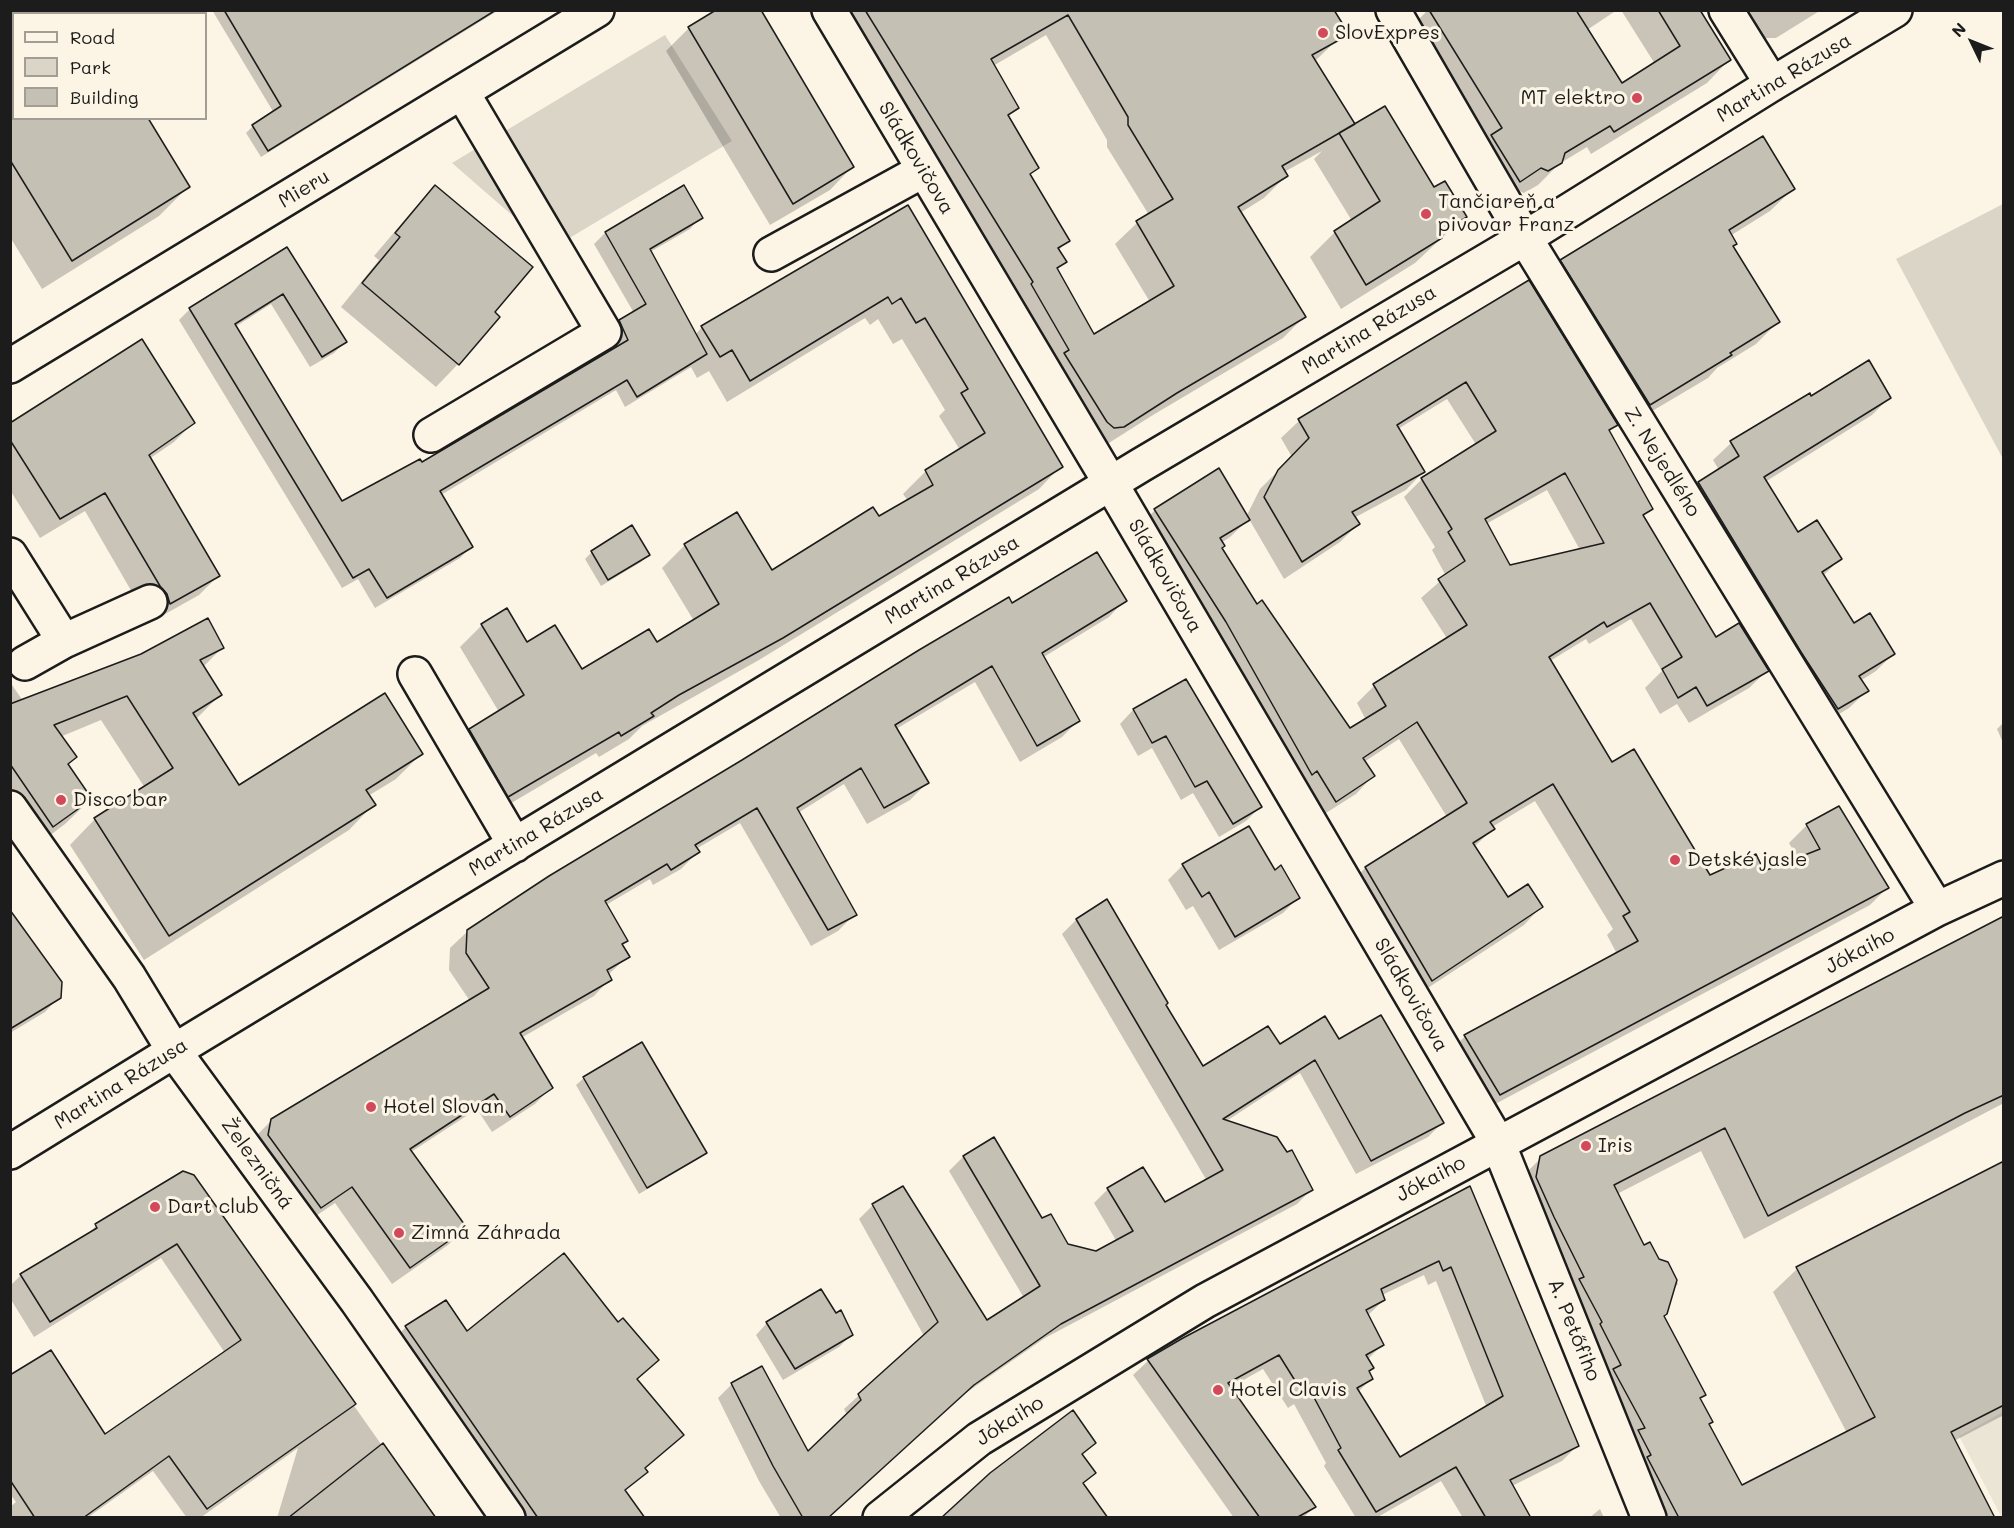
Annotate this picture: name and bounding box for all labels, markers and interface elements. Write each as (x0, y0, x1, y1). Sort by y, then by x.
legend (12, 12, 207, 120)
north arrow (1942, 12, 2002, 72)
text: N (1947, 18, 1970, 41)
place label: SlovExpres (1335, 21, 1440, 45)
text: Road (70, 25, 115, 49)
marker: SlovExpres (1316, 26, 1330, 40)
street label: Martina Rázusa (1712, 28, 1856, 128)
text: Park (70, 55, 111, 79)
text: Building (70, 85, 138, 109)
place label: MT elektro (1520, 86, 1625, 110)
marker: MT elektro (1630, 91, 1644, 105)
street label: Sládkovičova (873, 97, 959, 219)
street label: Mieru (274, 164, 334, 214)
place label: Tančiareň a pivovar Franz (1438, 190, 1574, 237)
marker: Tančiareň a pivovar Franz (1419, 207, 1433, 221)
street label: Martina Rázusa (1297, 280, 1441, 380)
street label: Z. Nejedlého (1619, 403, 1705, 521)
street label: Sládkovičova (1123, 515, 1207, 637)
street label: Martina Rázusa (880, 530, 1024, 630)
street label: Martina Rázusa (464, 782, 608, 882)
place label: Disco bar (73, 788, 168, 812)
marker: Disco bar (54, 793, 68, 807)
place label: Detské jasle (1687, 848, 1807, 872)
marker: Detské jasle (1668, 853, 1682, 867)
street label: Jókaiho (1821, 923, 1899, 979)
street label: Sládkovičova (1369, 934, 1453, 1056)
street label: Martina Rázusa (50, 1033, 192, 1135)
place label: Hotel Slovan (383, 1095, 504, 1119)
marker: Hotel Slovan (364, 1100, 378, 1114)
street label: Železničná (216, 1114, 298, 1214)
place label: Iris (1598, 1134, 1633, 1158)
marker: Iris (1579, 1139, 1593, 1153)
street label: Jókaiho (1392, 1151, 1470, 1207)
place label: Dart club (167, 1195, 259, 1219)
marker: Dart club (148, 1200, 162, 1214)
place label: Zimná Záhrada (411, 1221, 561, 1245)
marker: Zimná Záhrada (392, 1226, 406, 1240)
street label: A. Petőfiho (1543, 1275, 1605, 1385)
place label: Hotel Clavis (1230, 1378, 1347, 1402)
marker: Hotel Clavis (1211, 1383, 1225, 1397)
street label: Jókaiho (972, 1391, 1048, 1451)

